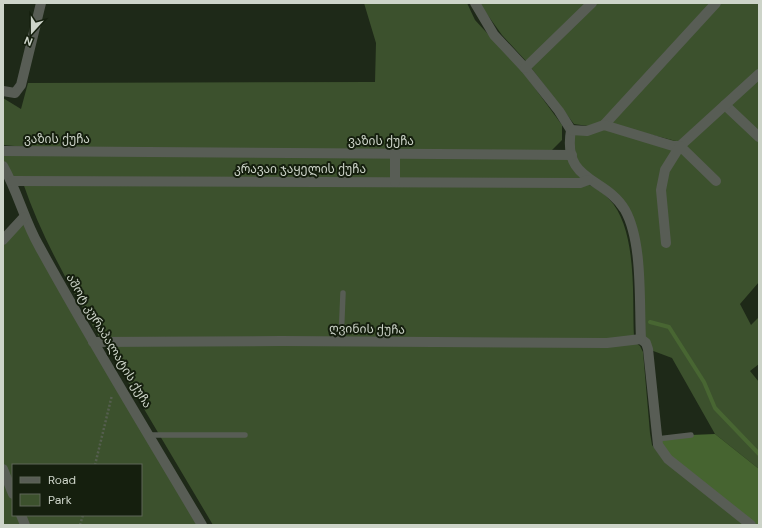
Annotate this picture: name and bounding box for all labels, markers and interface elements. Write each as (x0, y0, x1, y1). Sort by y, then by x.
north arrow (12, 12, 52, 52)
text: N (22, 33, 35, 49)
street label: ვაზის ქუჩა (24, 131, 90, 147)
street label: ვაზის ქუჩა (348, 133, 414, 149)
street label: კრავაი ჯაყელის ქუჩა (234, 161, 366, 177)
street label: აშოტ კურაპალატის ქუჩა (63, 271, 155, 411)
street label: ღვინის ქუჩა (329, 320, 405, 338)
legend (12, 464, 142, 516)
text: Road (48, 472, 76, 488)
text: Park (48, 492, 72, 508)

